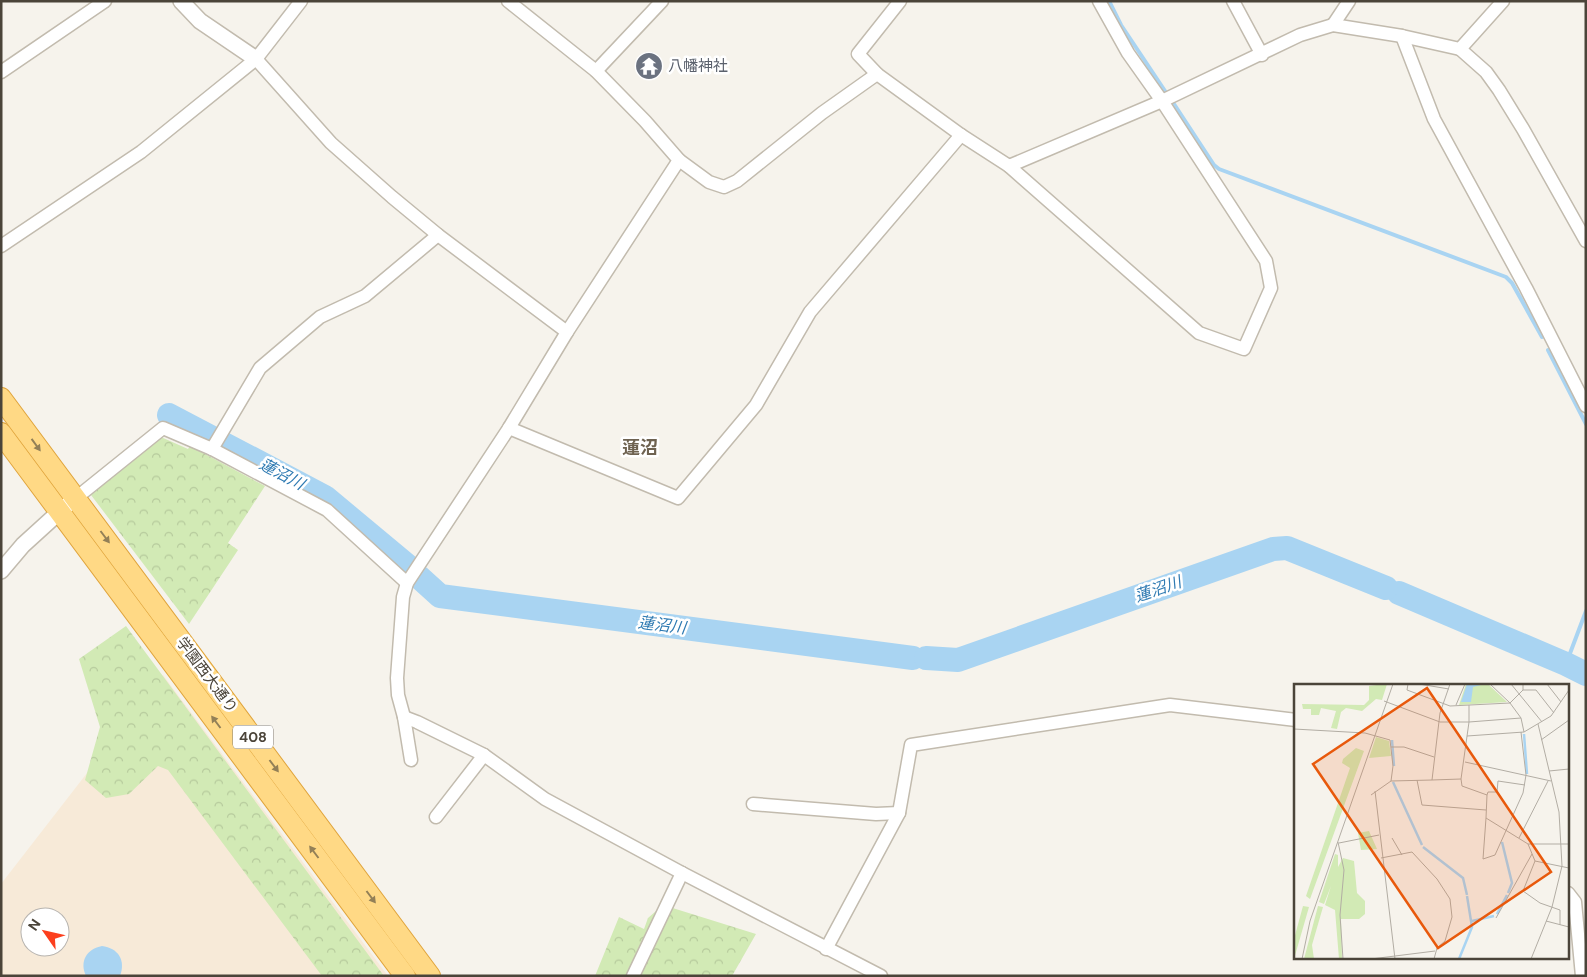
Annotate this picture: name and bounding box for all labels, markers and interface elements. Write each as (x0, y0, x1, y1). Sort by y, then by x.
temple icon: 八幡神社 (634, 51, 664, 81)
place label: 八幡神社 (668, 56, 728, 76)
district label: 蓮沼 (622, 436, 658, 460)
one-way arrow (31, 438, 41, 452)
water label: 蓮沼川 (256, 453, 310, 495)
one-way arrow (99, 530, 110, 543)
water label: 蓮沼川 (1132, 571, 1186, 607)
water label: 蓮沼川 (637, 612, 689, 639)
street label: 学園西大通り (172, 633, 242, 717)
inset map (1294, 684, 1570, 960)
one-way arrow (211, 716, 222, 729)
road number: 408 (233, 726, 273, 749)
one-way arrow (269, 759, 280, 772)
one-way arrow (308, 846, 319, 859)
one-way arrow (366, 890, 377, 903)
north arrow (20, 907, 70, 957)
text: N (24, 915, 45, 934)

